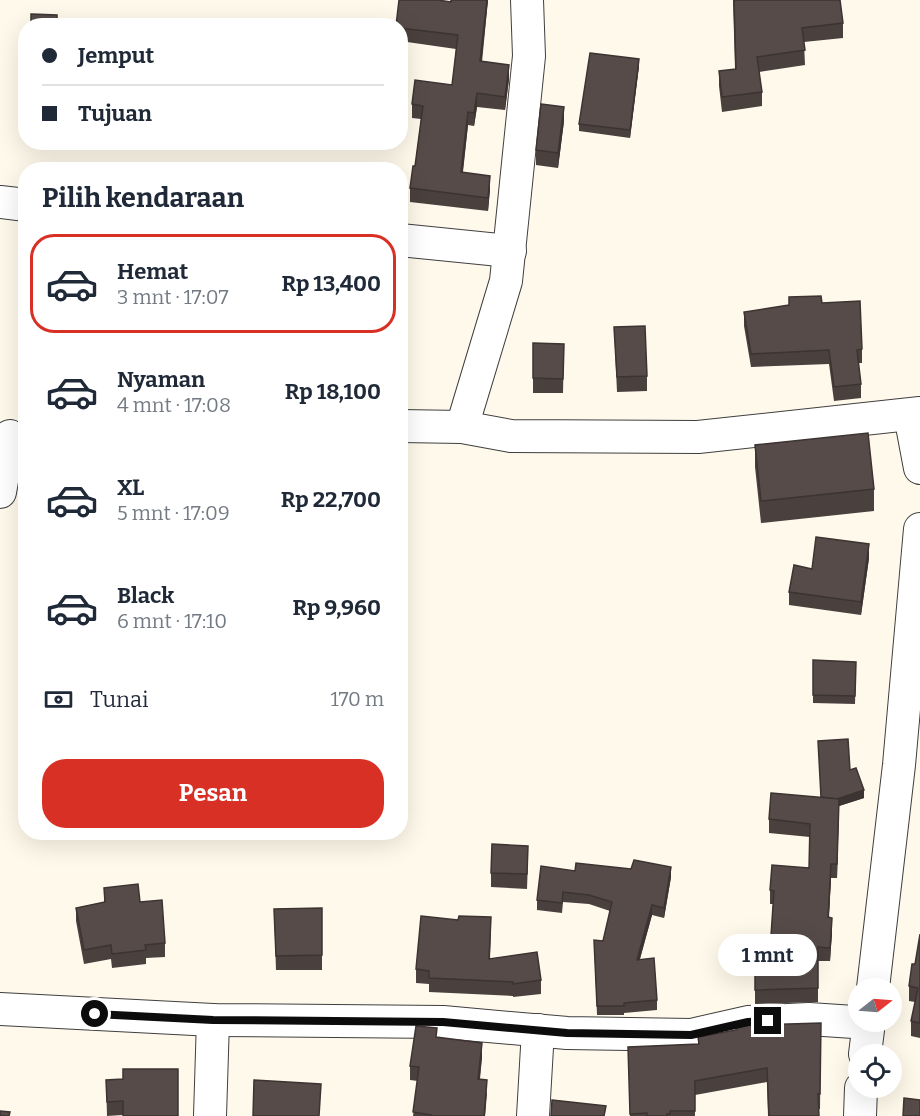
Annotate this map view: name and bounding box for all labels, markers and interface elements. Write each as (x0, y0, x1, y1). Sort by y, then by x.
text: Jemput (78, 42, 154, 69)
text: Tujuan (78, 100, 152, 127)
text: Pilih kendaraan (42, 182, 244, 214)
icon: car (45, 257, 99, 311)
text: Hemat (117, 258, 188, 285)
text: Rp 13,400 (282, 270, 381, 297)
text: 3 mnt · 17:07 (117, 285, 229, 309)
icon: car (45, 365, 99, 419)
text: Nyaman (117, 366, 205, 393)
text: Rp 18,100 (285, 378, 381, 405)
text: 4 mnt · 17:08 (117, 393, 231, 417)
icon: car (45, 473, 99, 527)
text: XL (117, 474, 144, 501)
text: Rp 22,700 (281, 486, 381, 513)
text: 5 mnt · 17:09 (117, 501, 230, 525)
icon: car (45, 581, 99, 635)
text: Black (117, 582, 174, 609)
text: Rp 9,960 (292, 594, 381, 621)
text: 6 mnt · 17:10 (117, 609, 227, 633)
icon: cash (42, 683, 75, 716)
text: Tunai (90, 686, 149, 713)
text: 170 m (331, 687, 384, 711)
button: Pesan (42, 759, 384, 828)
callout: 1 mnt (718, 934, 818, 976)
text: 1 mnt (741, 943, 794, 967)
north arrow (848, 978, 902, 1032)
map controls (848, 978, 902, 1098)
route start (81, 1000, 108, 1027)
route end (754, 1007, 781, 1034)
button: locate (848, 1044, 902, 1098)

